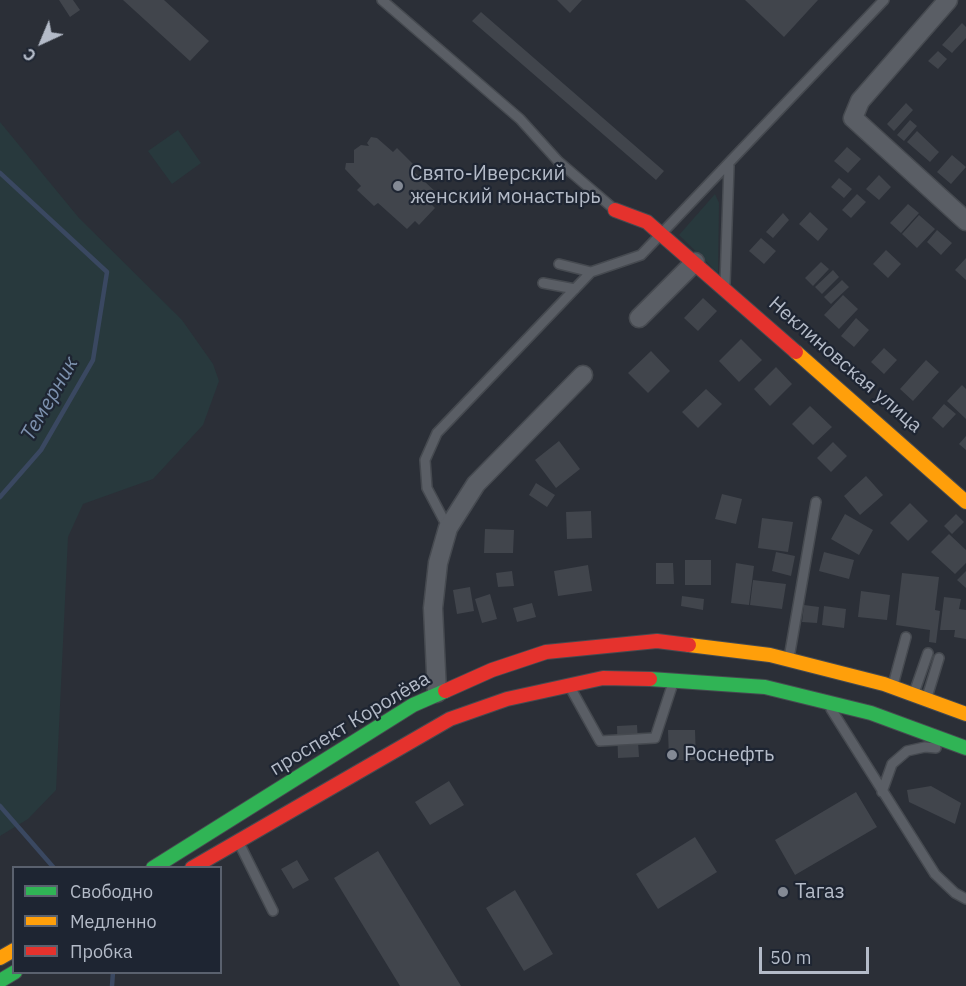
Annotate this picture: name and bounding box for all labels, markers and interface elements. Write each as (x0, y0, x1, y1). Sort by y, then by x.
north arrow (12, 12, 72, 72)
text: С (19, 44, 40, 66)
place label: Свято-Иверский женский монастырь (410, 162, 601, 209)
marker: Свято-Иверский женский монастырь (391, 179, 405, 193)
street label: Неклиновская улица (763, 292, 927, 438)
water label: Темерник (16, 353, 84, 445)
street label: проспект Королёва (266, 667, 434, 781)
place label: Роснефть (684, 743, 774, 767)
marker: Роснефть (665, 748, 679, 762)
legend (12, 866, 222, 974)
text: Свободно (70, 880, 153, 903)
place label: Тагаз (795, 880, 845, 904)
marker: Тагаз (776, 885, 790, 899)
text: Медленно (70, 910, 157, 933)
scale bar (762, 935, 872, 973)
text: Пробка (70, 940, 133, 963)
text: 50 m (770, 946, 812, 969)

